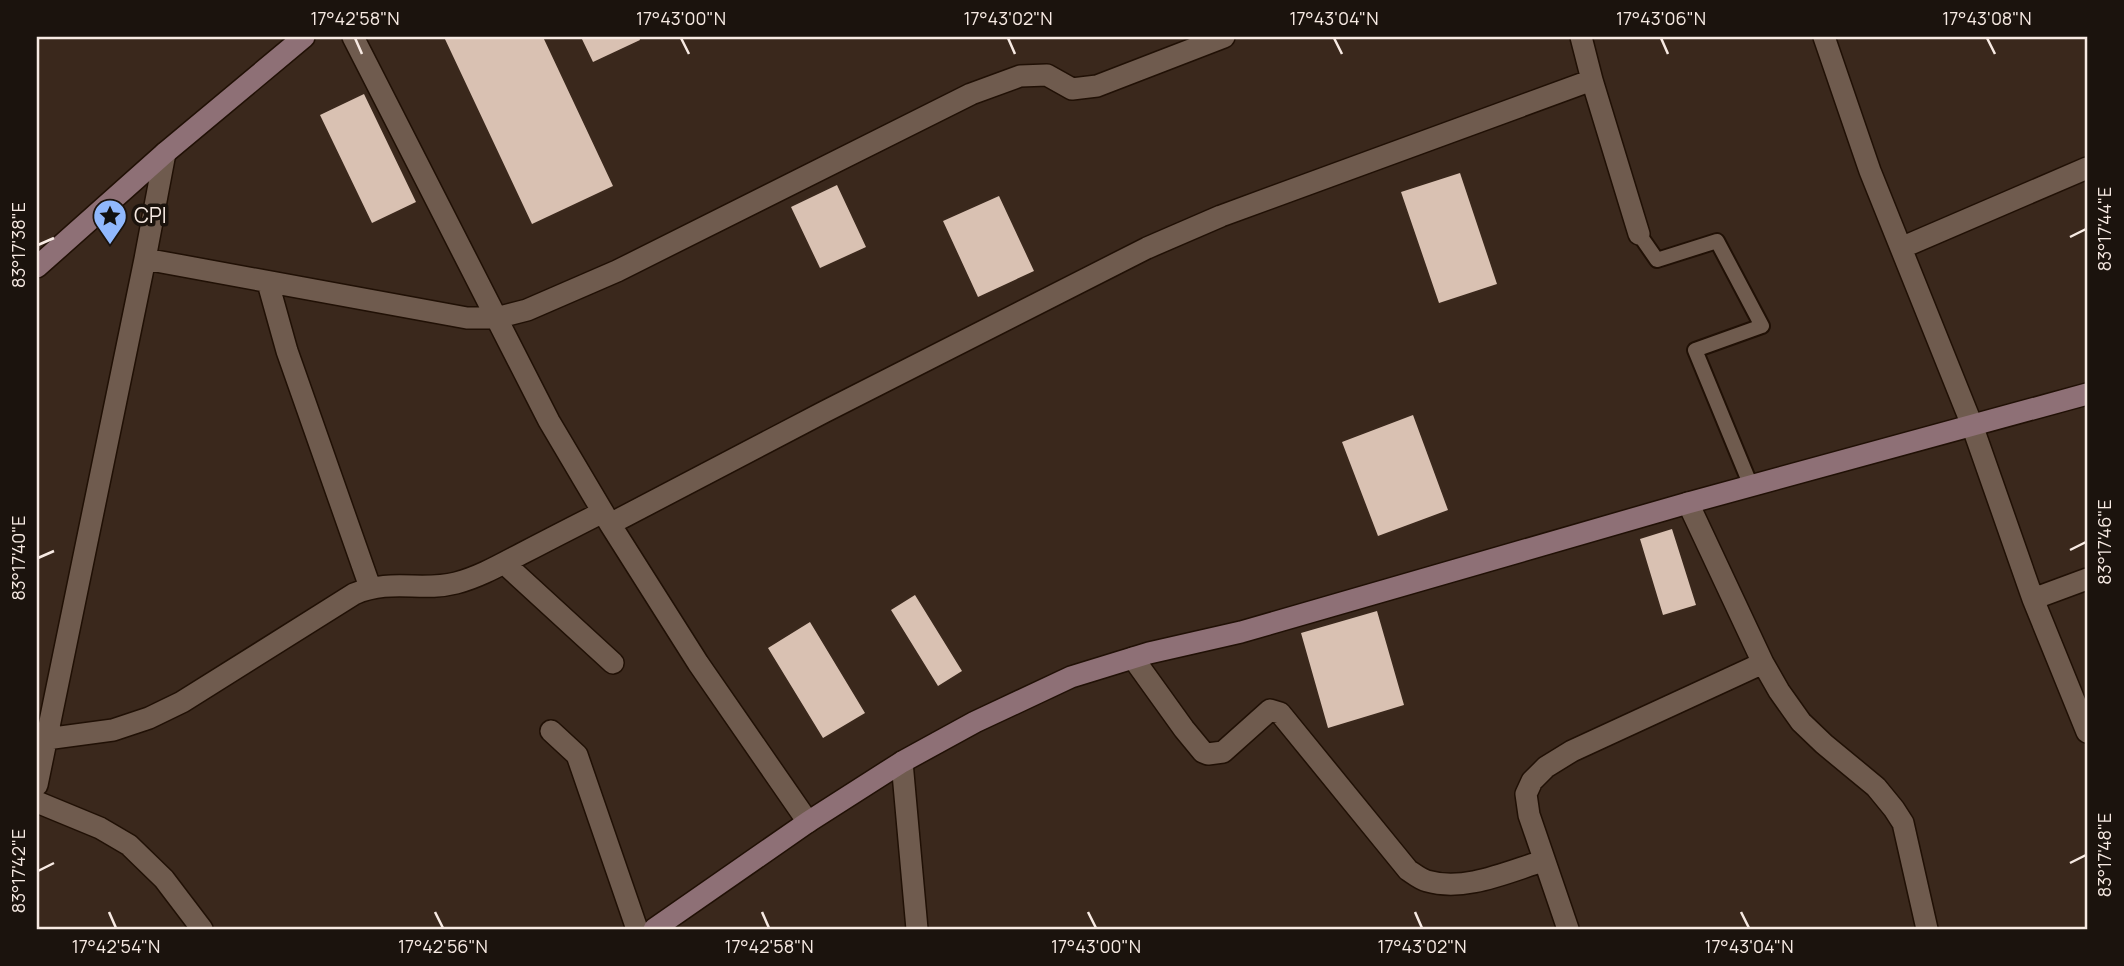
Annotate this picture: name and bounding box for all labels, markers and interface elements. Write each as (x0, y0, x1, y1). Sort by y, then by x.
text: 17°42'58"N (310, 6, 400, 30)
text: 17°43'00"N (636, 6, 726, 30)
text: 17°43'02"N (963, 6, 1053, 30)
text: 17°43'04"N (1290, 6, 1379, 30)
text: 17°43'06"N (1616, 6, 1706, 30)
text: 17°43'08"N (1942, 6, 2032, 30)
text: 83°17'44"E (2092, 187, 2116, 271)
place icon: CPI (91, 197, 129, 246)
place label: CPI (134, 201, 167, 229)
text: 83°17'38"E (6, 202, 30, 288)
text: 83°17'46"E (2092, 499, 2116, 585)
text: 83°17'40"E (6, 515, 30, 601)
text: 83°17'48"E (2092, 813, 2116, 897)
text: 83°17'42"E (6, 829, 30, 913)
text: 17°42'54"N (72, 934, 160, 958)
text: 17°42'56"N (398, 934, 488, 958)
text: 17°42'58"N (724, 934, 814, 958)
text: 17°43'00"N (1051, 934, 1141, 958)
text: 17°43'02"N (1377, 934, 1467, 958)
text: 17°43'04"N (1705, 934, 1794, 958)

